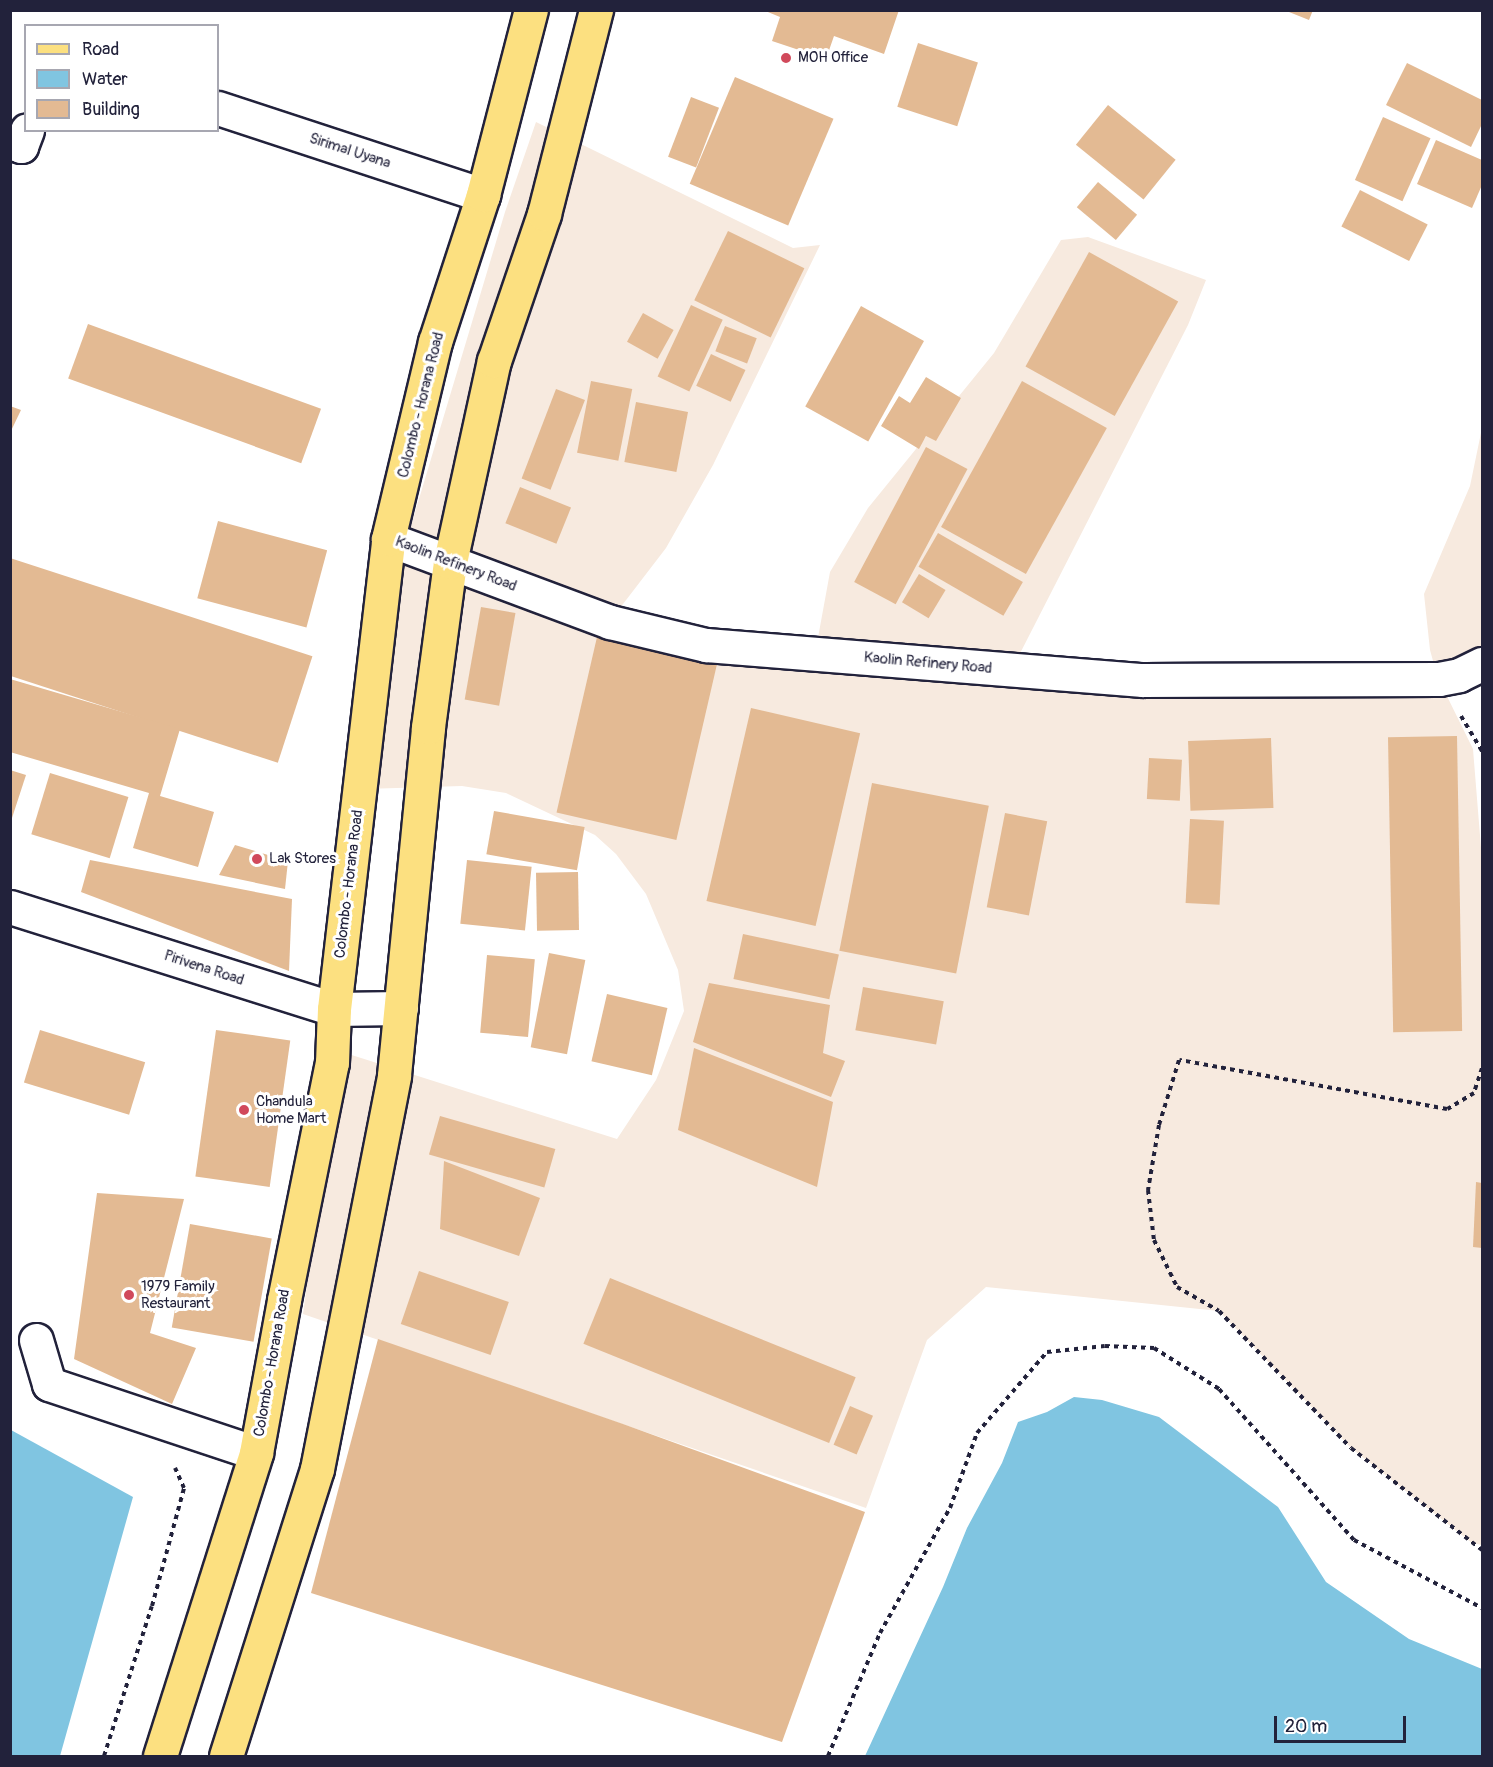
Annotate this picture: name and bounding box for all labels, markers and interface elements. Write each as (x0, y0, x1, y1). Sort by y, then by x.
legend (24, 24, 219, 132)
text: Road (82, 38, 119, 61)
place label: MOH Office (798, 49, 868, 67)
marker: MOH Office (779, 51, 793, 65)
text: Water (82, 68, 128, 91)
text: Building (82, 98, 140, 121)
street label: Sirimal Uyana (307, 129, 393, 173)
street label: Colombo - Horana Road (394, 330, 448, 480)
street label: Kaolin Refinery Road (393, 533, 519, 595)
street label: Kaolin Refinery Road (863, 648, 993, 678)
street label: Colombo - Horana Road (331, 809, 367, 959)
place label: Lak Stores (269, 850, 336, 868)
marker: Lak Stores (250, 852, 264, 866)
street label: Pirivena Road (162, 947, 246, 989)
place label: Chandula Home Mart (256, 1092, 326, 1127)
marker: Chandula Home Mart (237, 1103, 251, 1117)
place label: 1979 Family Restaurant (141, 1277, 215, 1312)
marker: 1979 Family Restaurant (122, 1288, 136, 1302)
street label: Colombo - Horana Road (250, 1288, 294, 1438)
scale bar (1277, 1704, 1409, 1742)
text: 20 m (1285, 1715, 1327, 1738)

